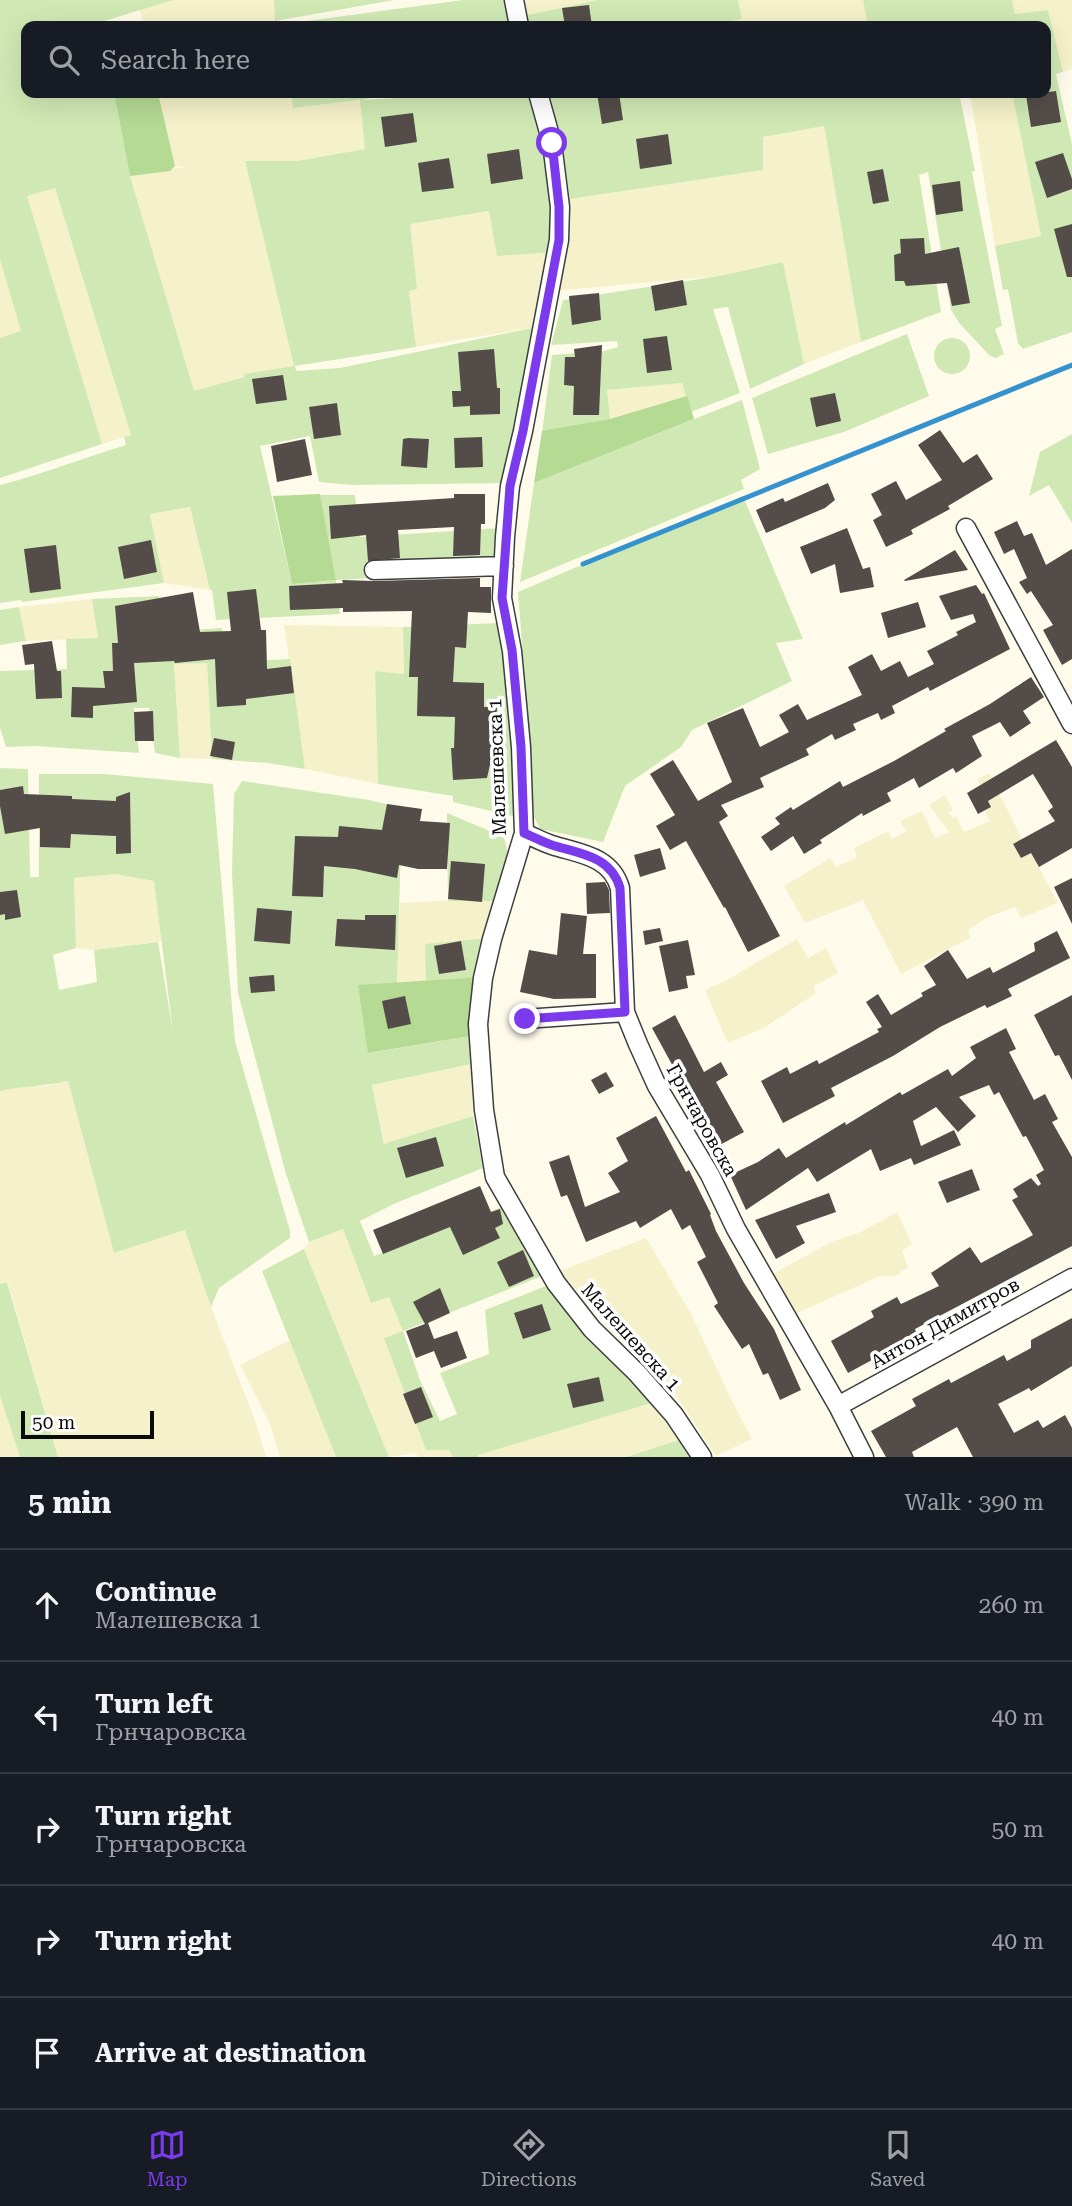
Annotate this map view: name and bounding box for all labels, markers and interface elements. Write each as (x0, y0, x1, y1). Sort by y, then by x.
search box (21, 21, 1051, 98)
icon: search (45, 41, 83, 79)
text: Search here (101, 45, 250, 75)
route start (536, 127, 567, 158)
street label: Малешевска 1 (483, 698, 511, 836)
route end (509, 1003, 540, 1034)
street label: Грнчаровска (662, 1060, 743, 1181)
street label: Антон Димитров (866, 1272, 1024, 1374)
street label: Малешевска 1 (576, 1278, 686, 1396)
scale bar (21, 1408, 154, 1440)
text: 50 m (32, 1411, 75, 1434)
text: 5 min (28, 1485, 111, 1520)
text: Walk · 390 m (905, 1489, 1044, 1516)
text: Continue (95, 1577, 217, 1607)
icon: ahead (28, 1586, 66, 1624)
text: 260 m (979, 1592, 1044, 1619)
text: Малешевска 1 (95, 1607, 261, 1634)
text: Turn left (95, 1689, 213, 1719)
icon: left (28, 1698, 66, 1736)
text: 40 m (991, 1704, 1044, 1731)
text: Грнчаровска (95, 1719, 246, 1746)
text: Turn right (95, 1801, 231, 1831)
icon: right (28, 1810, 66, 1848)
text: 50 m (991, 1816, 1044, 1843)
text: Грнчаровска (95, 1831, 246, 1858)
icon: right (28, 1922, 66, 1960)
text: Turn right (95, 1926, 231, 1956)
text: 40 m (991, 1928, 1044, 1955)
icon: arrive (28, 2034, 66, 2072)
text: Arrive at destination (95, 2038, 366, 2068)
tab: Map (147, 2126, 187, 2191)
tab: Directions (481, 2126, 577, 2191)
tab: Saved (870, 2126, 925, 2191)

